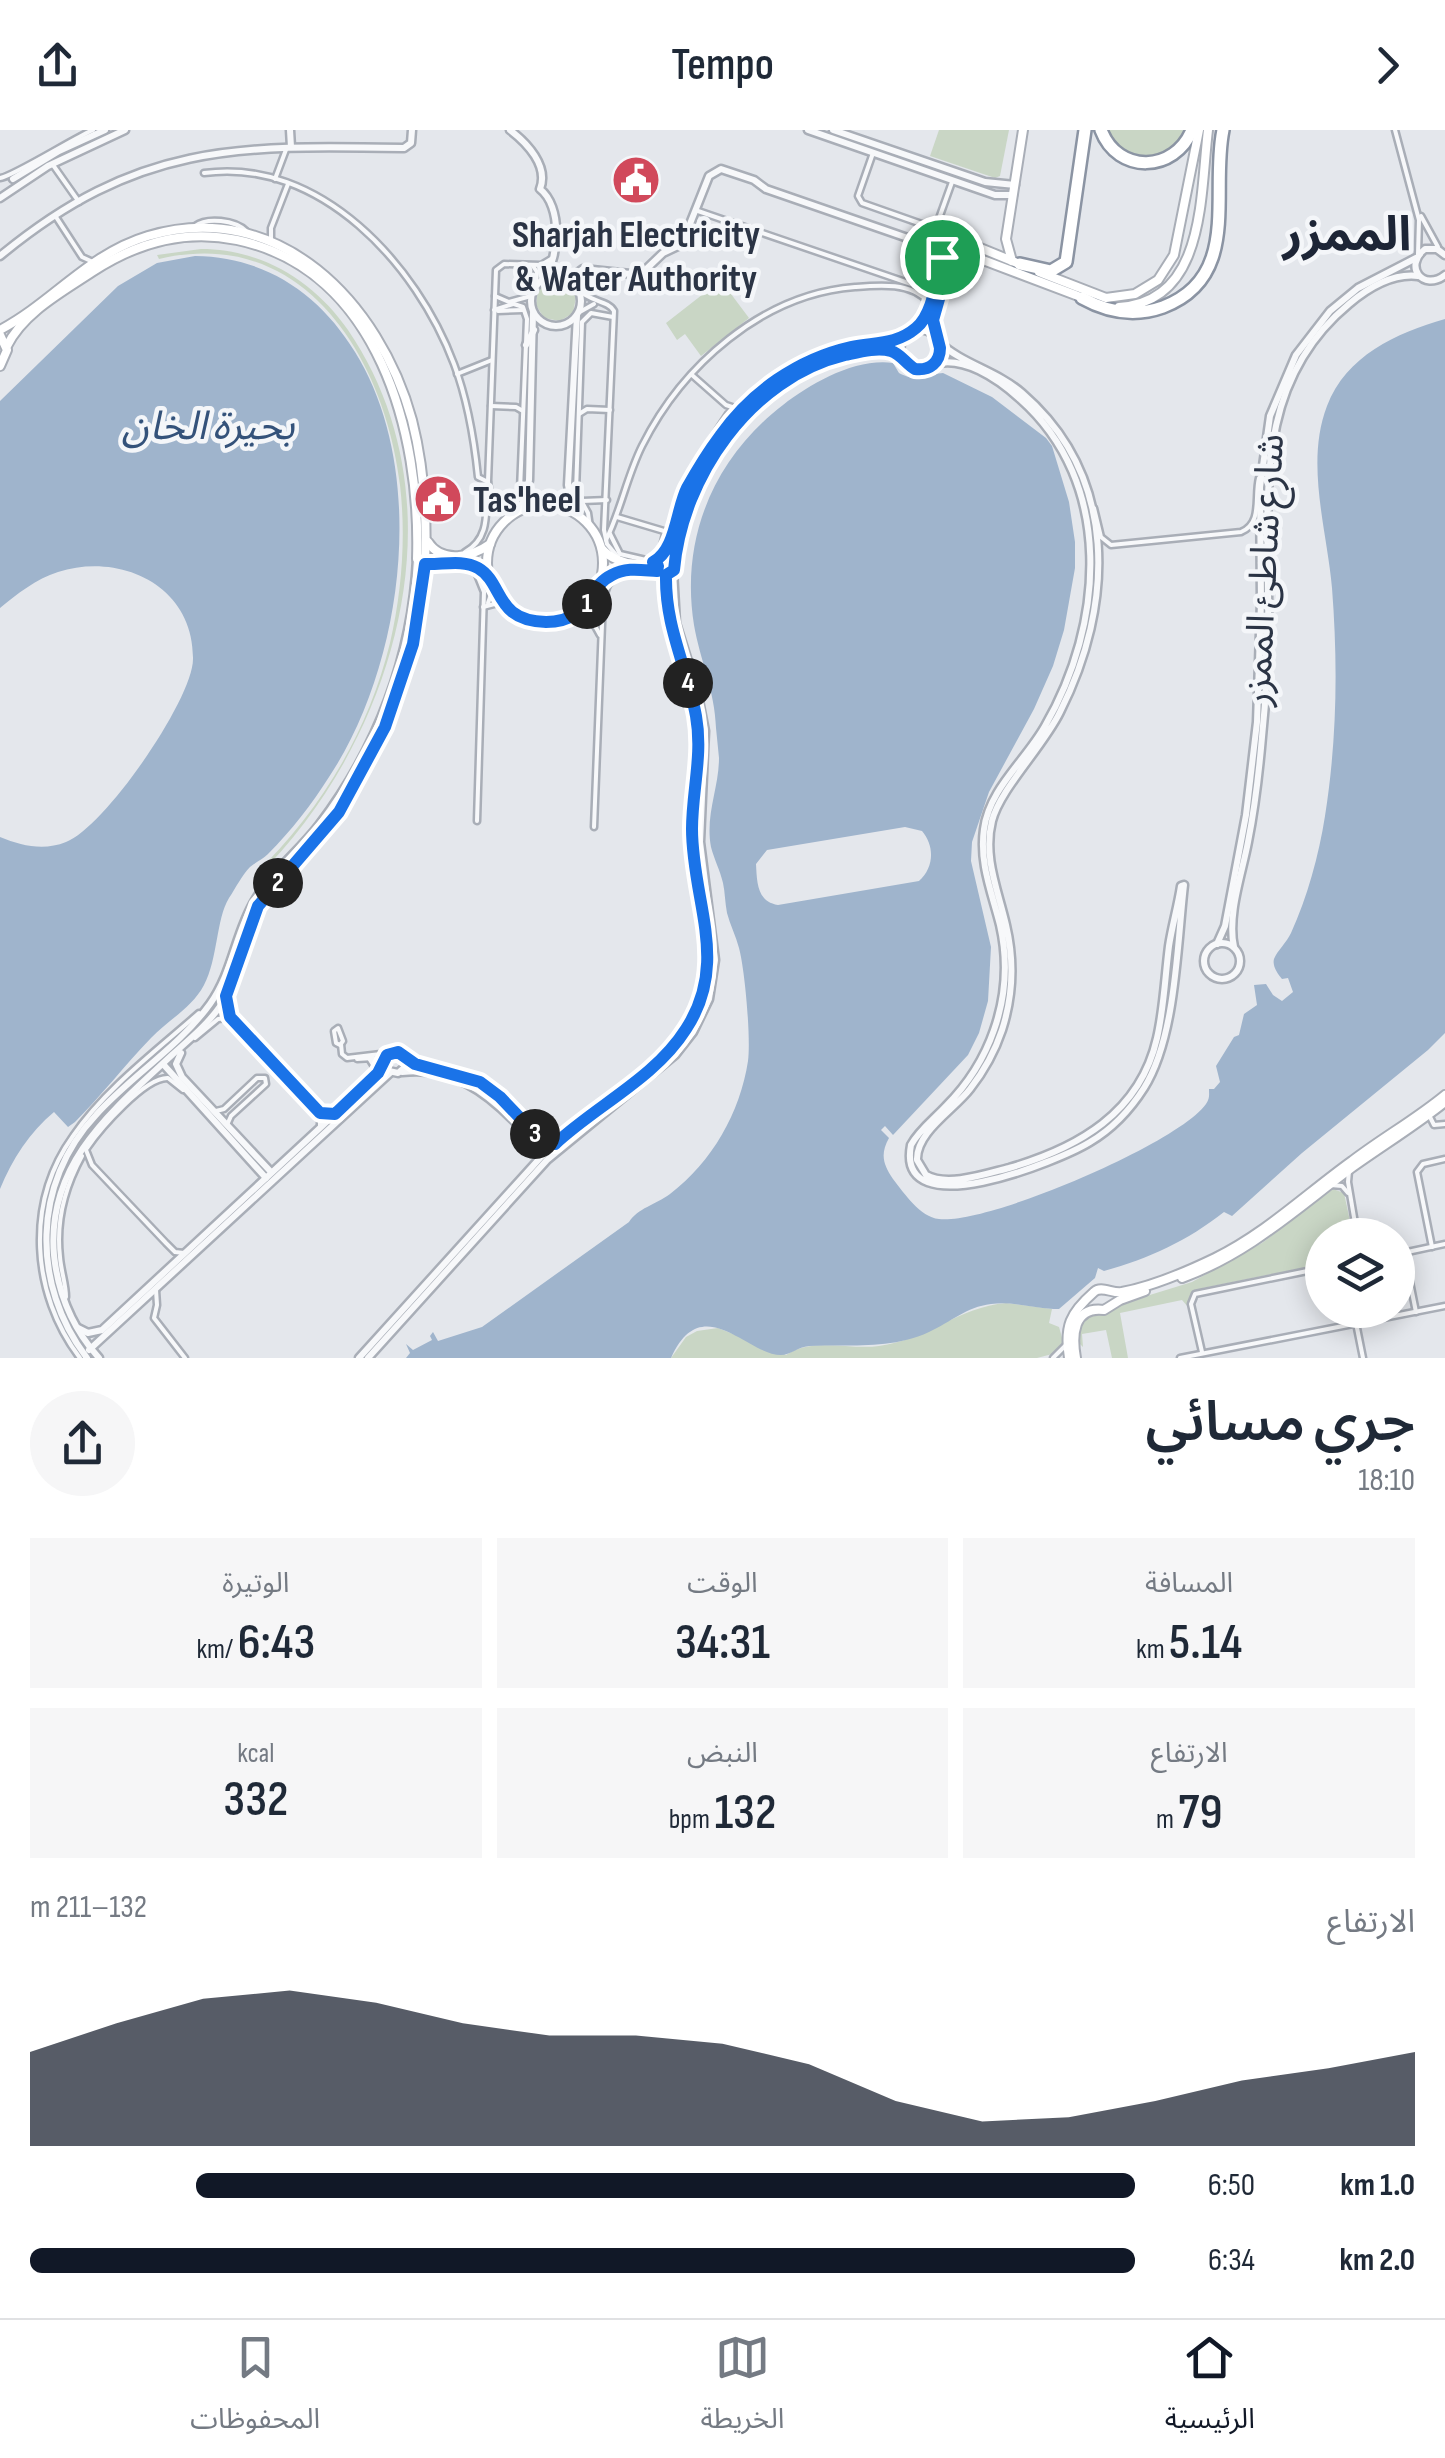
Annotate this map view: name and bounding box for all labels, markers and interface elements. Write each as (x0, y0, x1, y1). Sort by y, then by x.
icon: share (30, 38, 85, 93)
text: Tempo (671, 38, 774, 93)
icon: forward (1360, 38, 1415, 93)
public building icon: Sharjah Electricity & Water Authority (610, 154, 662, 206)
district label: الممزر (1281, 207, 1411, 264)
place label: Sharjah Electricity & Water Authority (512, 213, 760, 302)
pin (900, 215, 985, 300)
icon: arrive (915, 230, 970, 285)
water label: بحيرة الخان (122, 403, 295, 451)
street label: شارع شاطئ الممزر (1235, 433, 1298, 709)
public building icon: Tas'heel (412, 473, 464, 525)
place label: Tas'heel (473, 478, 581, 523)
pin: 1 (562, 579, 612, 629)
text: 1 (582, 587, 592, 620)
pin: 4 (663, 658, 713, 708)
text: 4 (681, 666, 695, 699)
pin: 2 (253, 858, 303, 908)
text: 2 (272, 866, 284, 899)
pin: 3 (510, 1109, 560, 1159)
text: 3 (529, 1117, 541, 1150)
map controls (1305, 1218, 1415, 1328)
button: layers (1305, 1218, 1415, 1328)
text: جري مسائي (1146, 1390, 1415, 1457)
button: share (30, 1391, 135, 1496)
text: 18:10 (1358, 1461, 1415, 1500)
text: الوتيرة (222, 1567, 289, 1600)
text: الوقت (687, 1567, 758, 1600)
text: المسافة (1145, 1567, 1233, 1600)
text: 6:43 (238, 1613, 315, 1673)
text: 34:31 (675, 1613, 770, 1673)
text: 5.14 (1169, 1613, 1242, 1673)
text: /km (196, 1633, 238, 1666)
text: km (1136, 1633, 1169, 1666)
text: kcal (237, 1737, 274, 1770)
text: النبض (687, 1737, 758, 1770)
text: الارتفاع (1151, 1737, 1228, 1770)
text: 332 (223, 1770, 288, 1830)
text: 132 (714, 1783, 776, 1843)
text: 79 (1178, 1783, 1222, 1843)
text: bpm (669, 1803, 714, 1836)
text: m (1156, 1803, 1178, 1836)
text: 132–211 m (30, 1888, 147, 1927)
text: الارتفاع (1327, 1903, 1415, 1942)
text: 6:50 (1208, 2166, 1255, 2205)
text: 1.0 km (1340, 2166, 1415, 2205)
text: 6:34 (1208, 2241, 1255, 2280)
text: 2.0 km (1339, 2241, 1415, 2280)
tab: المحفوظات (190, 2330, 320, 2449)
tab: الخريطة (701, 2330, 784, 2449)
tab: الرئيسية (1165, 2330, 1255, 2449)

